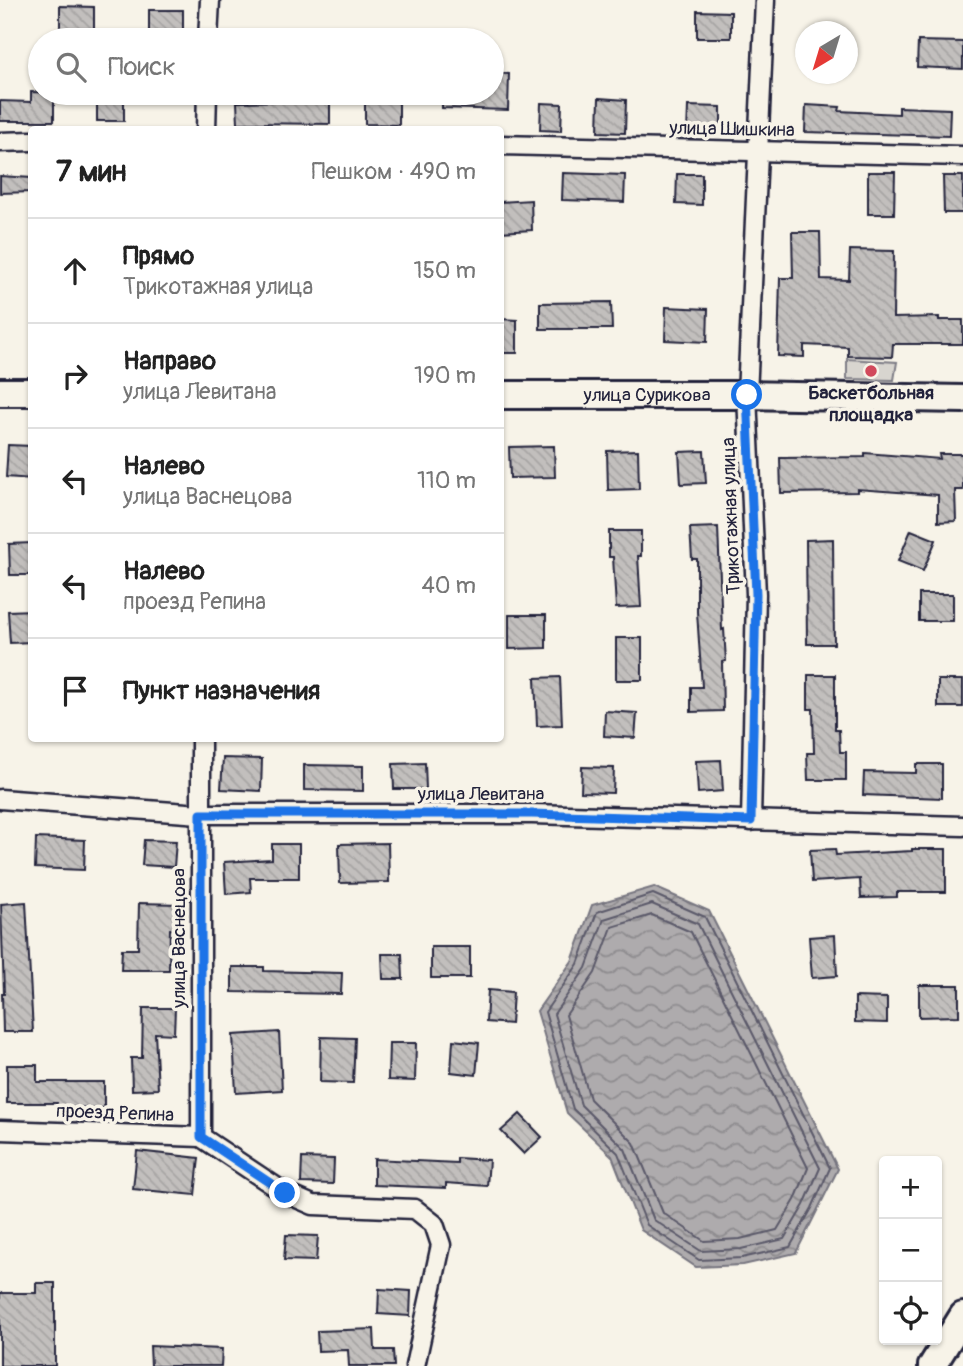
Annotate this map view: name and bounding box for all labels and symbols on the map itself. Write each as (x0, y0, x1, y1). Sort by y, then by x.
north arrow (795, 21, 858, 84)
street label: улица Шишкина (668, 116, 795, 142)
marker: Баскетбольная площадка (863, 363, 879, 379)
route start (731, 379, 762, 410)
place label: Баскетбольная площадка (808, 381, 934, 427)
street label: улица Сурикова (583, 383, 711, 407)
street label: Трикотажная улица (716, 437, 746, 595)
street label: улица Левитана (417, 782, 544, 806)
street label: улица Васнецова (167, 868, 191, 1009)
street label: проезд Репина (56, 1099, 175, 1127)
route end (269, 1177, 300, 1208)

